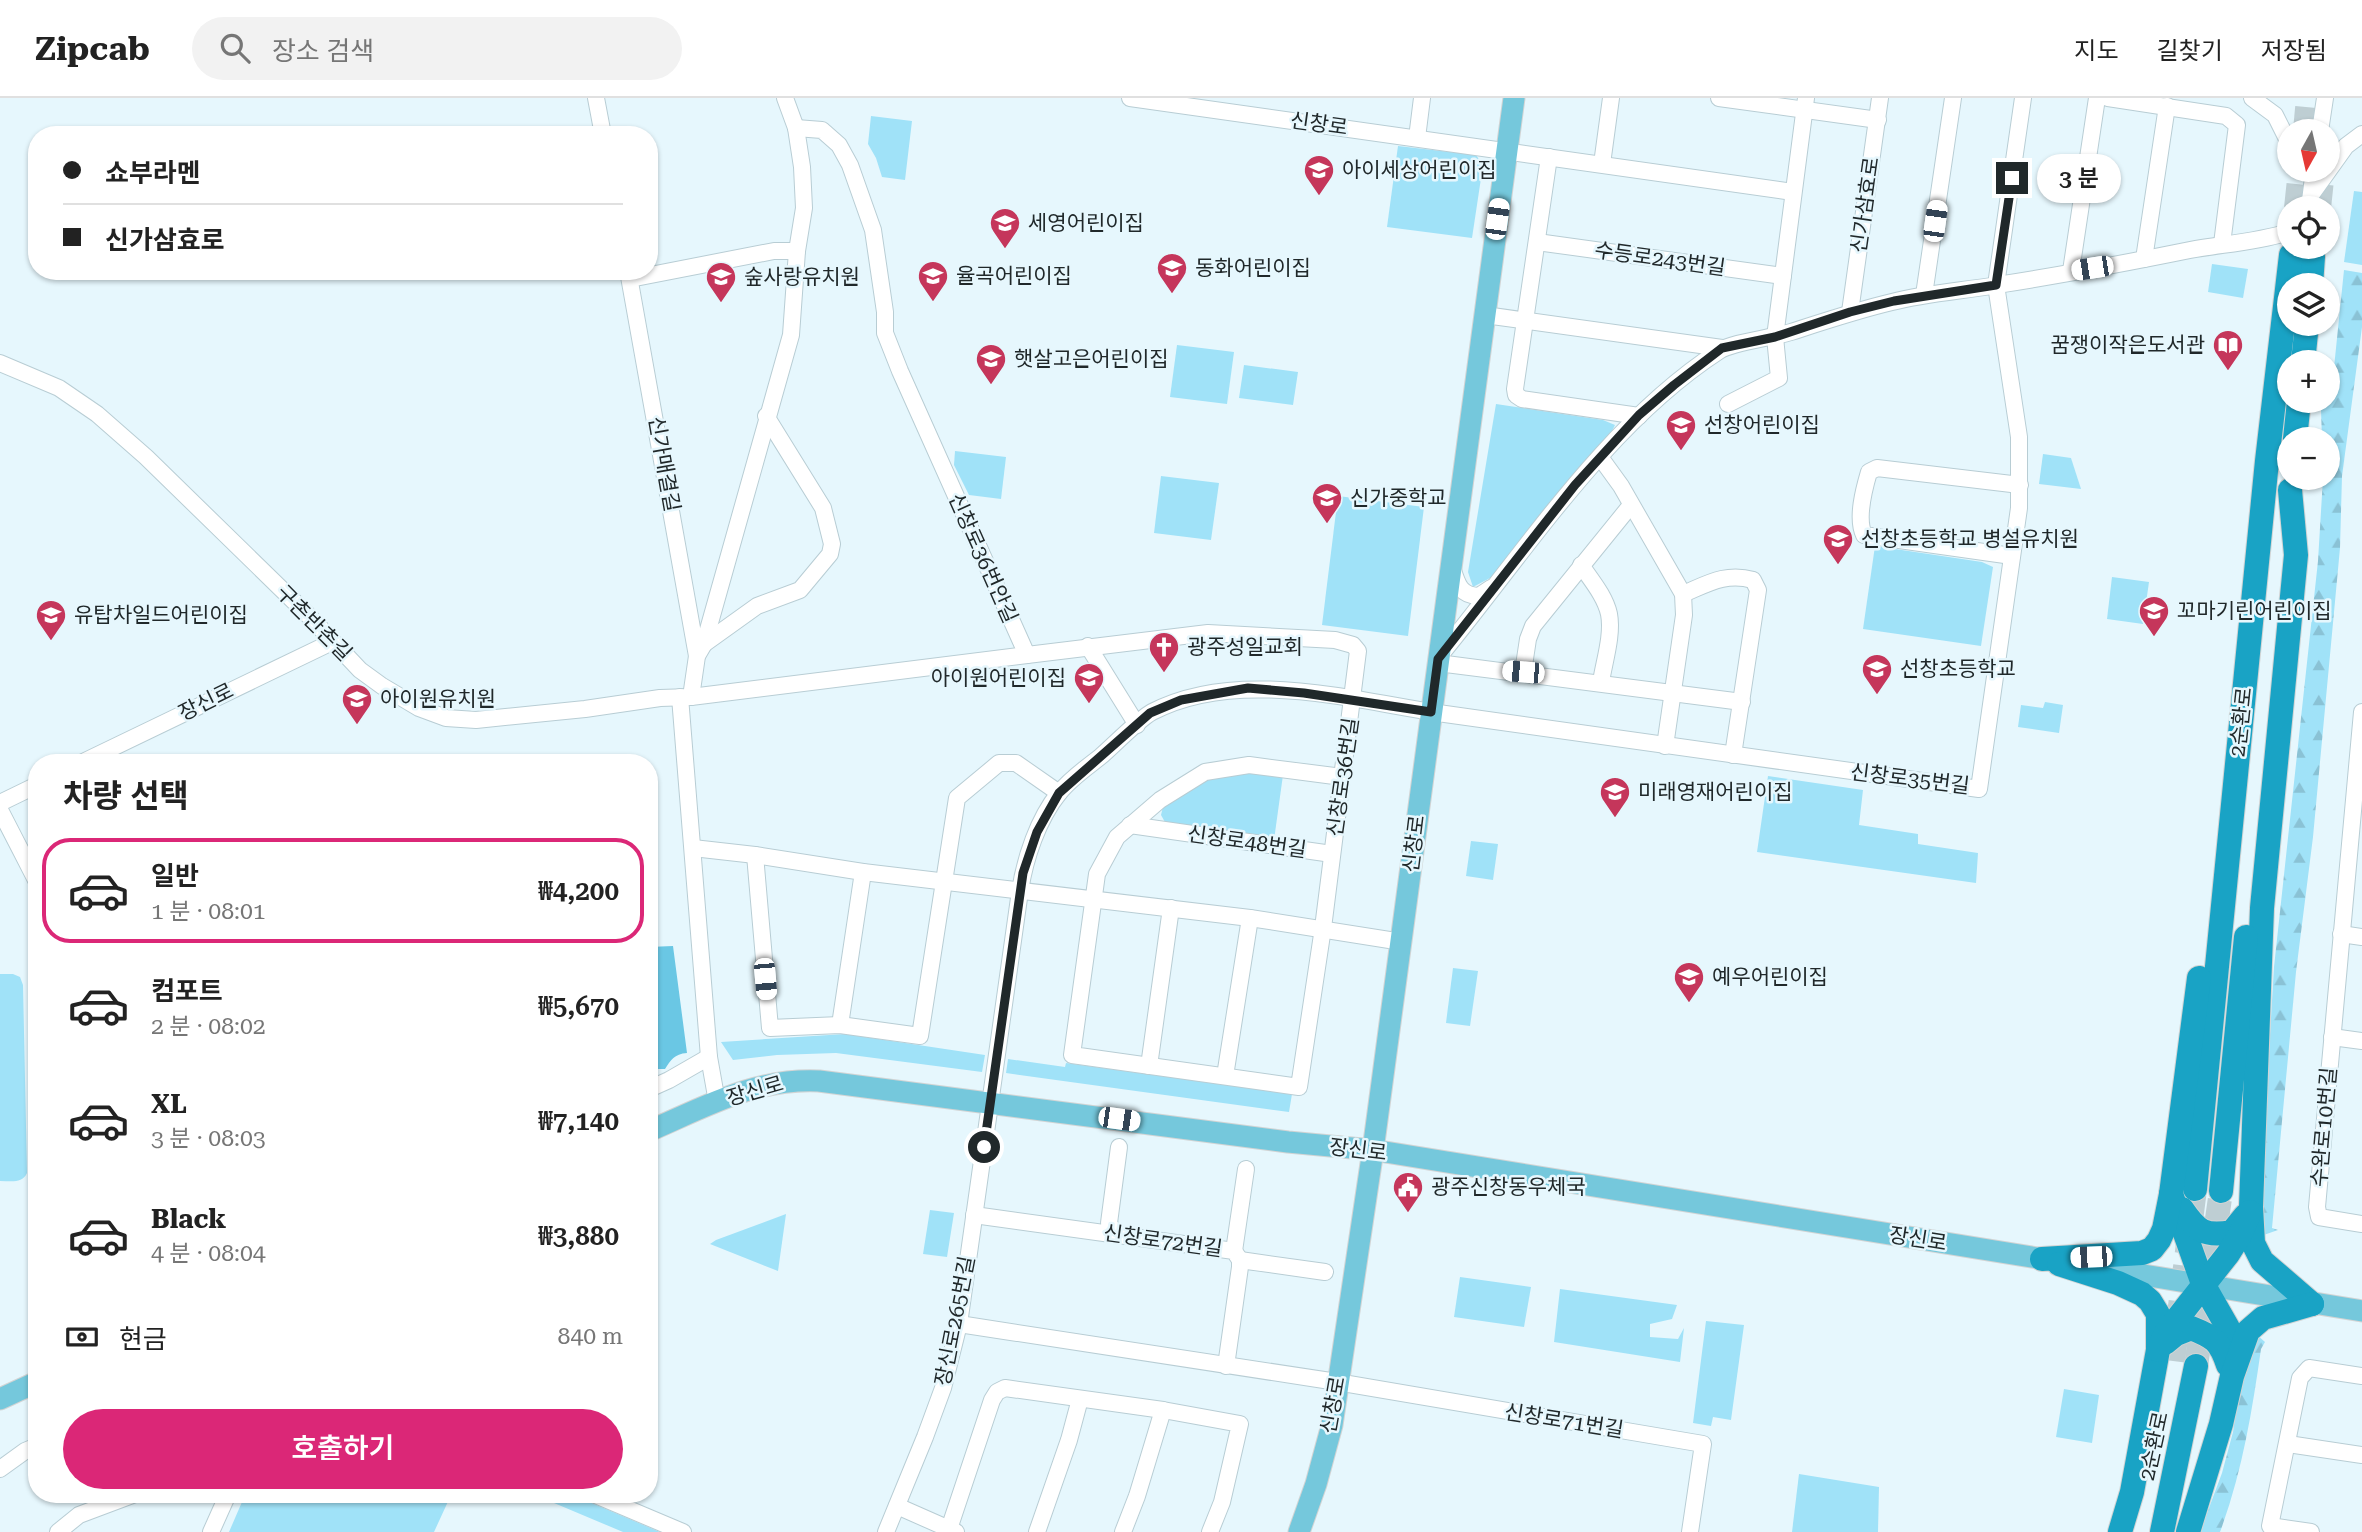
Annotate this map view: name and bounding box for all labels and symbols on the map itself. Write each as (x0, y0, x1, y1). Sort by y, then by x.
street label: 신창로 (1289, 108, 1349, 140)
north arrow (2277, 119, 2340, 182)
school or university icon: 아이세상어린이집 (1302, 153, 1336, 197)
callout: 3 분 (2036, 154, 2120, 202)
street label: 신가삼효로 (1846, 155, 1884, 255)
place label: 아이세상어린이집 (1342, 158, 1497, 182)
route end (1996, 162, 2028, 194)
car (1484, 197, 1511, 241)
car (1922, 199, 1949, 243)
school or university icon: 세영어린이집 (988, 206, 1022, 250)
place label: 세영어린이집 (1028, 211, 1144, 235)
street label: 수등로243번길 (1593, 238, 1727, 280)
school or university icon: 동화어린이집 (1155, 251, 1189, 295)
car (2070, 254, 2115, 282)
place label: 동화어린이집 (1195, 256, 1311, 280)
school or university icon: 율곡어린이집 (916, 259, 950, 303)
school or university icon: 숲사랑유치원 (704, 260, 738, 304)
place label: 율곡어린이집 (956, 264, 1072, 288)
place label: 숲사랑유치원 (744, 265, 860, 289)
library icon: 꿈쟁이작은도서관 (2211, 328, 2245, 372)
place label: 꿈쟁이작은도서관 (2050, 333, 2205, 357)
school or university icon: 햇살고은어린이집 (974, 342, 1008, 386)
place label: 햇살고은어린이집 (1014, 347, 1169, 371)
school or university icon: 선창어린이집 (1664, 408, 1698, 452)
place label: 선창어린이집 (1704, 413, 1820, 437)
street label: 신가매결길 (644, 414, 684, 514)
school or university icon: 신가중학교 (1310, 481, 1344, 525)
place label: 신가중학교 (1350, 486, 1447, 510)
street label: 신창로36번안길 (944, 489, 1022, 627)
school or university icon: 선창초등학교 병설유치원 (1821, 522, 1855, 566)
place label: 선창초등학교 병설유치원 (1861, 527, 2079, 551)
street label: 구촌반촌길 (271, 580, 357, 666)
school or university icon: 꼬마기린어린이집 (2137, 594, 2171, 638)
school or university icon: 유탑차일드어린이집 (34, 598, 68, 642)
place label: 꼬마기린어린이집 (2177, 599, 2332, 623)
place label: 유탑차일드어린이집 (74, 603, 248, 627)
church icon: 광주성일교회 (1147, 630, 1181, 674)
place label: 광주성일교회 (1187, 635, 1303, 659)
school or university icon: 선창초등학교 (1860, 652, 1894, 696)
place label: 선창초등학교 (1900, 657, 2016, 681)
car (1502, 660, 1545, 684)
school or university icon: 아이원어린이집 (1072, 661, 1106, 705)
place label: 아이원어린이집 (931, 666, 1066, 690)
street label: 장신로 (175, 679, 237, 725)
school or university icon: 아이원유치원 (340, 682, 374, 726)
street label: 2순환로 (2225, 686, 2257, 758)
place label: 아이원유치원 (380, 687, 496, 711)
street label: 신창로36번길 (1323, 716, 1363, 838)
street label: 신창로35번길 (1849, 760, 1971, 798)
school or university icon: 미래영재어린이집 (1598, 775, 1632, 819)
place label: 미래영재어린이집 (1638, 780, 1793, 804)
street label: 신창로 (1399, 814, 1429, 874)
street label: 신창로48번길 (1186, 822, 1308, 862)
car (753, 957, 778, 1001)
school or university icon: 예우어린이집 (1672, 960, 1706, 1004)
place label: 예우어린이집 (1712, 965, 1828, 989)
street label: 수완로10번길 (2307, 1066, 2341, 1188)
street label: 장신로 (724, 1071, 786, 1111)
car (1097, 1106, 1142, 1132)
route start (968, 1131, 1000, 1163)
street label: 장신로 (1328, 1135, 1388, 1165)
public building icon: 광주신창동우체국 (1391, 1170, 1425, 1214)
place label: 광주신창동우체국 (1431, 1175, 1586, 1199)
street label: 신창로72번길 (1102, 1221, 1224, 1261)
street label: 장신로 (1887, 1223, 1949, 1255)
car (2070, 1246, 2113, 1268)
street label: 장신로265번길 (931, 1254, 979, 1388)
street label: 신창로 (1316, 1374, 1350, 1436)
street label: 신창로71번길 (1503, 1400, 1625, 1442)
street label: 2순환로 (2135, 1409, 2173, 1483)

